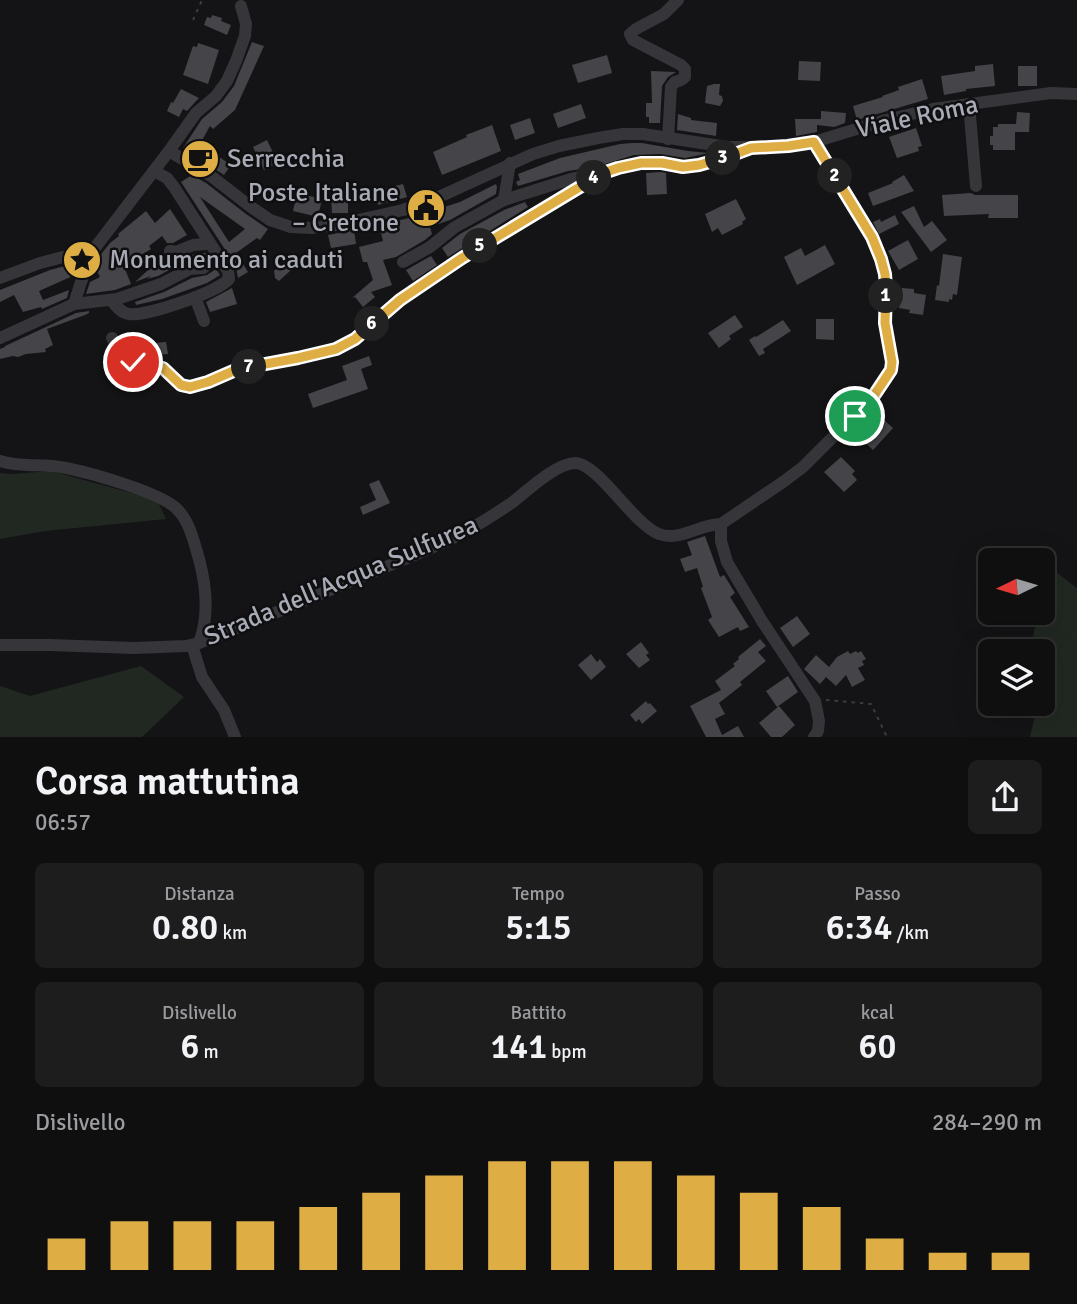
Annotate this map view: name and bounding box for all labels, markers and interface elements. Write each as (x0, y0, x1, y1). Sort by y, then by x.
street label: Viale Roma (853, 88, 981, 146)
cafe icon: Serrecchia (179, 138, 221, 180)
pin: 3 (706, 140, 740, 176)
place label: Serrecchia (227, 143, 345, 175)
text: 3 (717, 145, 728, 169)
pin: 2 (818, 158, 852, 194)
pin: 4 (576, 160, 612, 196)
text: 2 (829, 163, 840, 187)
text: 4 (588, 165, 599, 189)
place label: Poste Italiane – Cretone (248, 177, 399, 239)
public building icon: Poste Italiane – Cretone (405, 187, 447, 229)
pin: 5 (462, 229, 498, 264)
text: 5 (474, 233, 485, 257)
place icon: Monumento ai caduti (61, 239, 103, 281)
place label: Monumento ai caduti (109, 244, 344, 276)
pin: 1 (868, 278, 903, 314)
text: 1 (880, 283, 891, 307)
pin: 6 (354, 306, 390, 342)
text: 6 (366, 311, 377, 335)
pin (103, 332, 163, 392)
icon: check (114, 343, 152, 381)
pin: 7 (232, 350, 266, 384)
text: 7 (243, 354, 254, 378)
pin (825, 386, 885, 446)
icon: arrive (836, 397, 874, 435)
street label: Strada dell'Acqua Sulfurea (199, 509, 483, 653)
north arrow (978, 548, 1055, 625)
map controls (978, 548, 1055, 716)
button: layers (978, 639, 1055, 716)
text: Corsa mattutina (35, 758, 300, 805)
button: share (968, 760, 1042, 834)
text: 06:57 (35, 808, 91, 837)
text: Distanza (164, 882, 235, 906)
text: Tempo (512, 882, 565, 906)
text: Passo (854, 882, 901, 906)
text: 0.80 (152, 906, 218, 949)
text: 5:15 (505, 906, 572, 949)
text: 6:34 (826, 906, 892, 949)
text: km (218, 921, 247, 945)
text: /km (892, 921, 929, 945)
text: Dislivello (162, 1001, 237, 1025)
text: Battito (511, 1001, 566, 1025)
text: kcal (861, 1001, 894, 1025)
text: 6 (180, 1025, 199, 1068)
text: 141 (490, 1025, 547, 1068)
text: 60 (859, 1025, 896, 1068)
text: m (199, 1040, 219, 1064)
text: bpm (547, 1040, 587, 1064)
text: Dislivello (35, 1108, 126, 1137)
text: 284–290 m (932, 1108, 1042, 1137)

